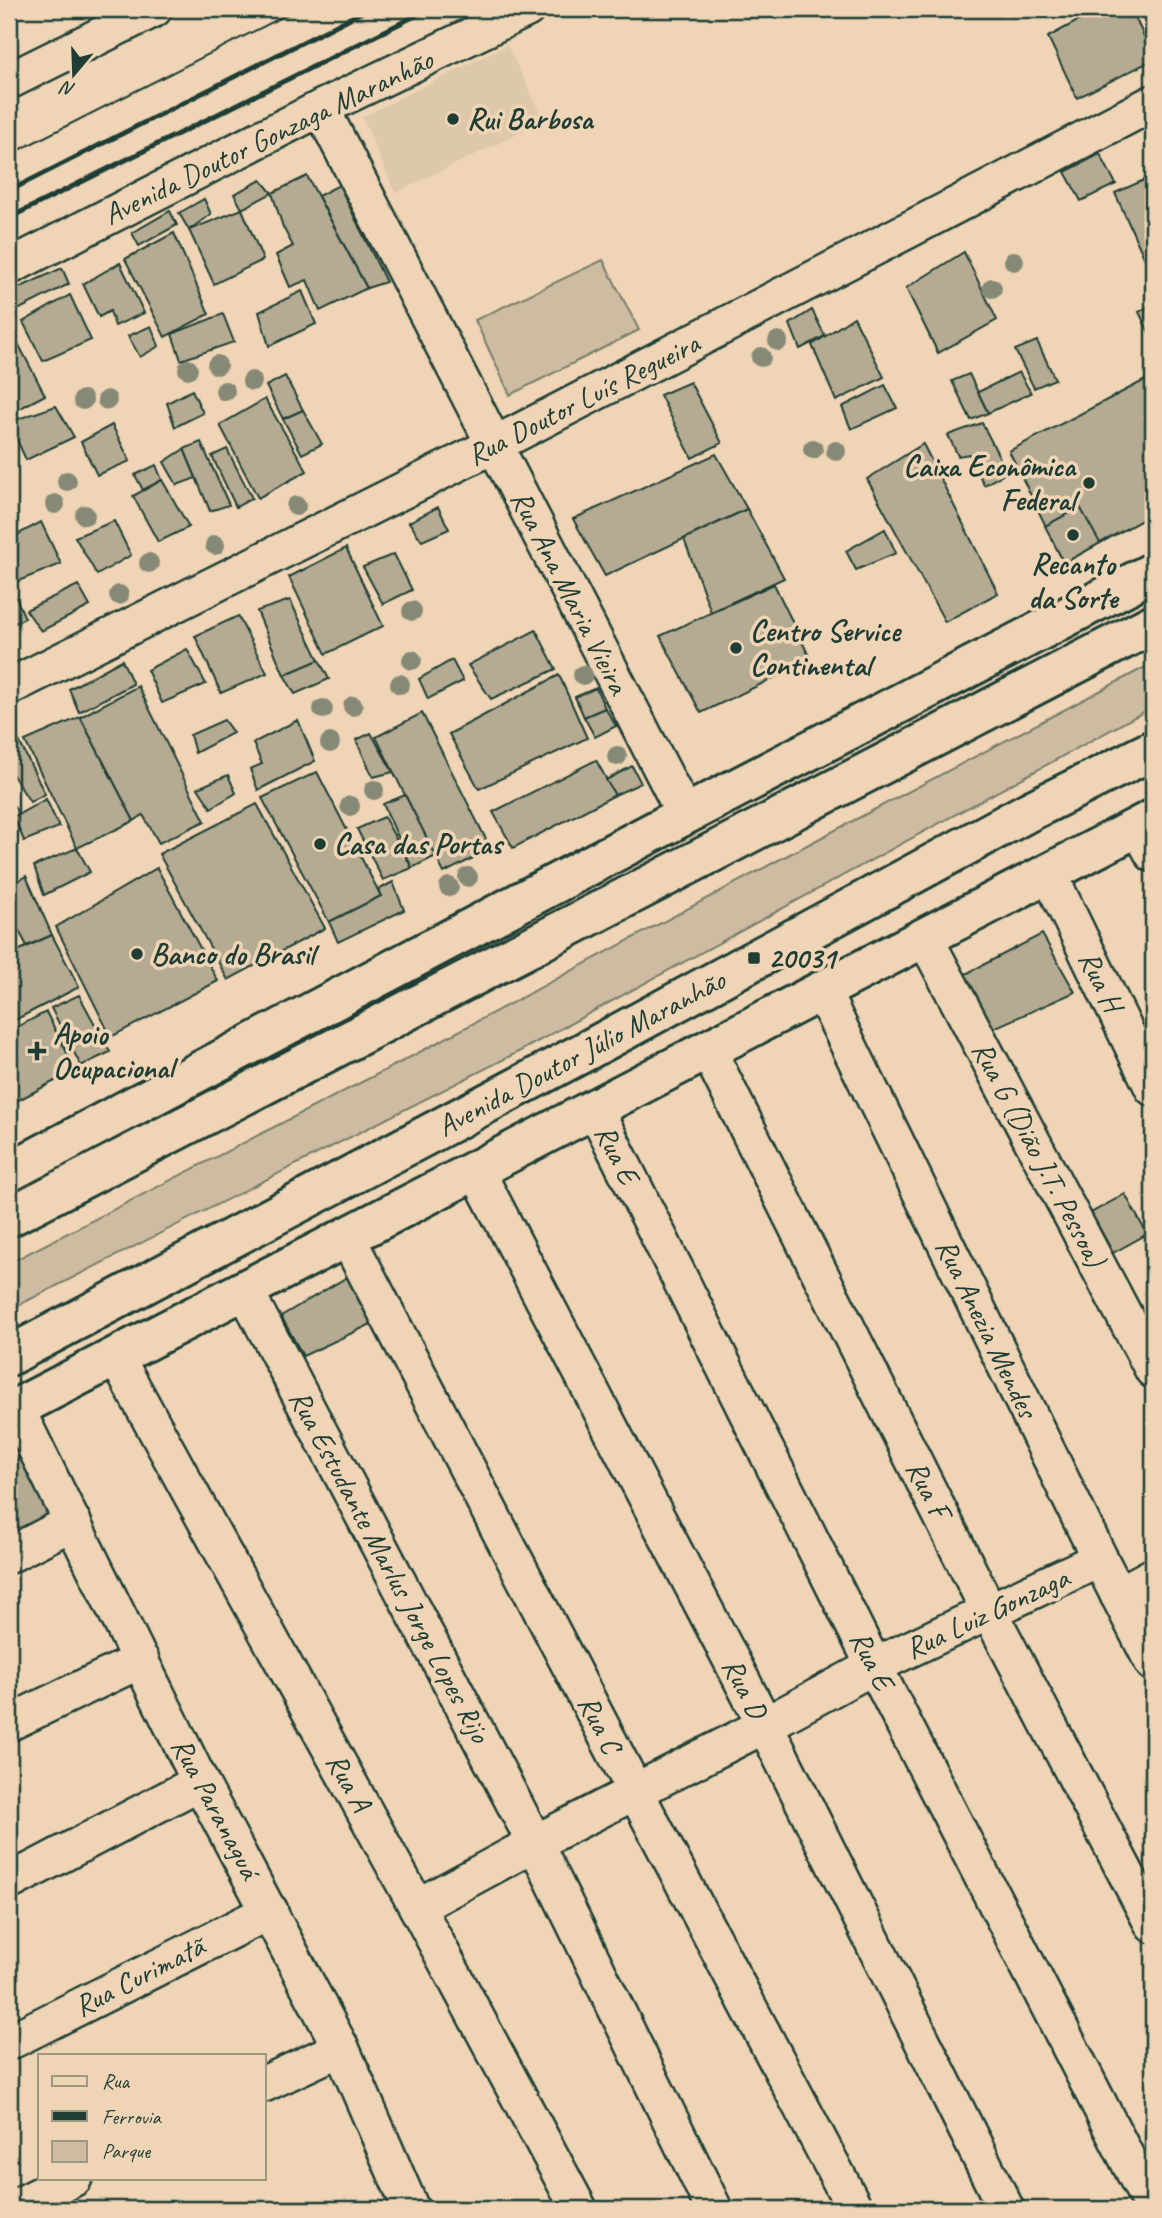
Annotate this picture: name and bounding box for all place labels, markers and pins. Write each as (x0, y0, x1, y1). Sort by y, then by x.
place label: Rui Barbosa (467, 100, 595, 138)
marker: Rui Barbosa (445, 111, 461, 127)
place label: Caixa Econômica Federal (903, 447, 1081, 519)
marker: Caixa Econômica Federal (1081, 475, 1097, 491)
marker: Recanto da Sorte (1065, 527, 1081, 543)
place label: Recanto da Sorte (1028, 545, 1120, 617)
place label: Centro Service Continental (750, 612, 902, 684)
marker: Centro Service Continental (728, 640, 744, 656)
place label: Casa das Portas (334, 825, 505, 863)
marker: Casa das Portas (312, 836, 328, 852)
place label: Banco do Brasil (151, 935, 320, 973)
place label: 20031 (768, 939, 839, 977)
marker: Banco do Brasil (129, 946, 145, 962)
marker: 20031 (746, 950, 762, 966)
place label: Apoio Ocupacional (53, 1015, 179, 1087)
marker: Apoio Ocupacional (27, 1041, 47, 1061)

